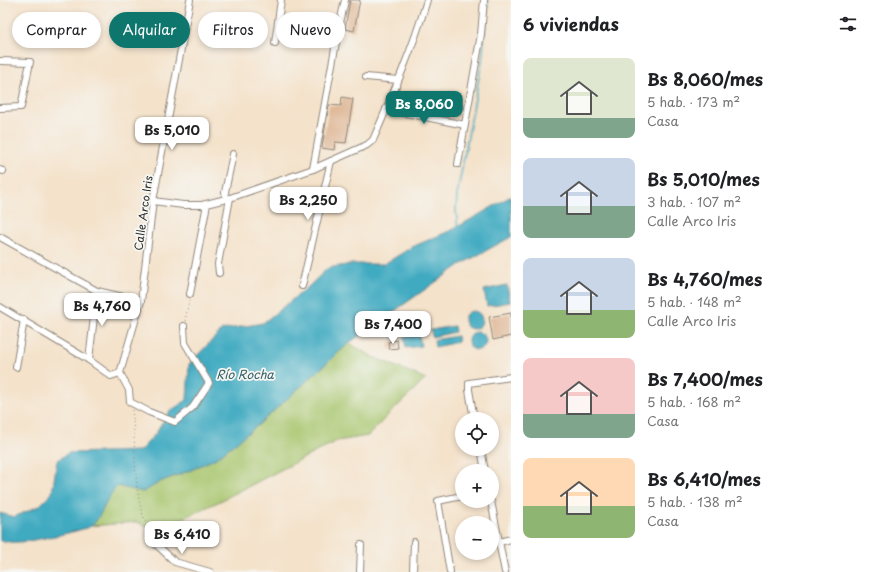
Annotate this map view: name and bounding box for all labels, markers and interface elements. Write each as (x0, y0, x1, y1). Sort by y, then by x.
text: 6 viviendas (523, 11, 619, 37)
chip: Comprar (12, 12, 101, 48)
chip: Alquilar (109, 12, 190, 48)
chip: Filtros (198, 12, 268, 48)
chip: Nuevo (276, 12, 345, 48)
icon: filters (837, 13, 859, 35)
text: Bs 8,060/mes (647, 66, 763, 92)
icon: home (555, 74, 603, 122)
pin: Bs 8,060 (383, 91, 465, 125)
text: 5 hab. · 173 m² (647, 92, 740, 111)
text: Bs 8,060 (395, 94, 453, 113)
text: Casa (647, 111, 679, 130)
pin: Bs 5,010 (131, 117, 213, 151)
text: Bs 5,010 (144, 120, 200, 139)
text: Bs 5,010/mes (647, 166, 760, 192)
street label: Calle Arco Iris (129, 174, 157, 252)
icon: home (555, 174, 603, 222)
pin: Bs 2,250 (267, 187, 349, 221)
text: Bs 2,250 (279, 190, 337, 209)
text: 3 hab. · 107 m² (647, 192, 741, 211)
text: Calle Arco Iris (647, 211, 736, 230)
text: Bs 4,760/mes (647, 266, 762, 292)
icon: home (555, 274, 603, 322)
text: 5 hab. · 148 m² (647, 292, 742, 311)
pin: Bs 4,760 (61, 293, 143, 327)
text: Bs 4,760 (73, 296, 131, 315)
pin: Bs 7,400 (352, 311, 434, 345)
text: Calle Arco Iris (647, 311, 736, 330)
text: Bs 7,400 (364, 314, 422, 333)
water label: Río Rocha (216, 365, 274, 383)
text: Bs 7,400/mes (647, 366, 763, 392)
icon: home (555, 374, 603, 422)
text: 5 hab. · 168 m² (647, 392, 741, 411)
text: Casa (647, 411, 679, 430)
map controls (455, 412, 499, 560)
button: locate (455, 412, 499, 456)
button: + (455, 464, 499, 508)
text: Bs 6,410/mes (647, 466, 761, 492)
icon: home (555, 474, 603, 522)
text: 5 hab. · 138 m² (647, 492, 743, 511)
text: Casa (647, 511, 679, 530)
button: − (455, 516, 499, 560)
pin: Bs 6,410 (141, 521, 223, 555)
text: Bs 6,410 (154, 524, 210, 543)

